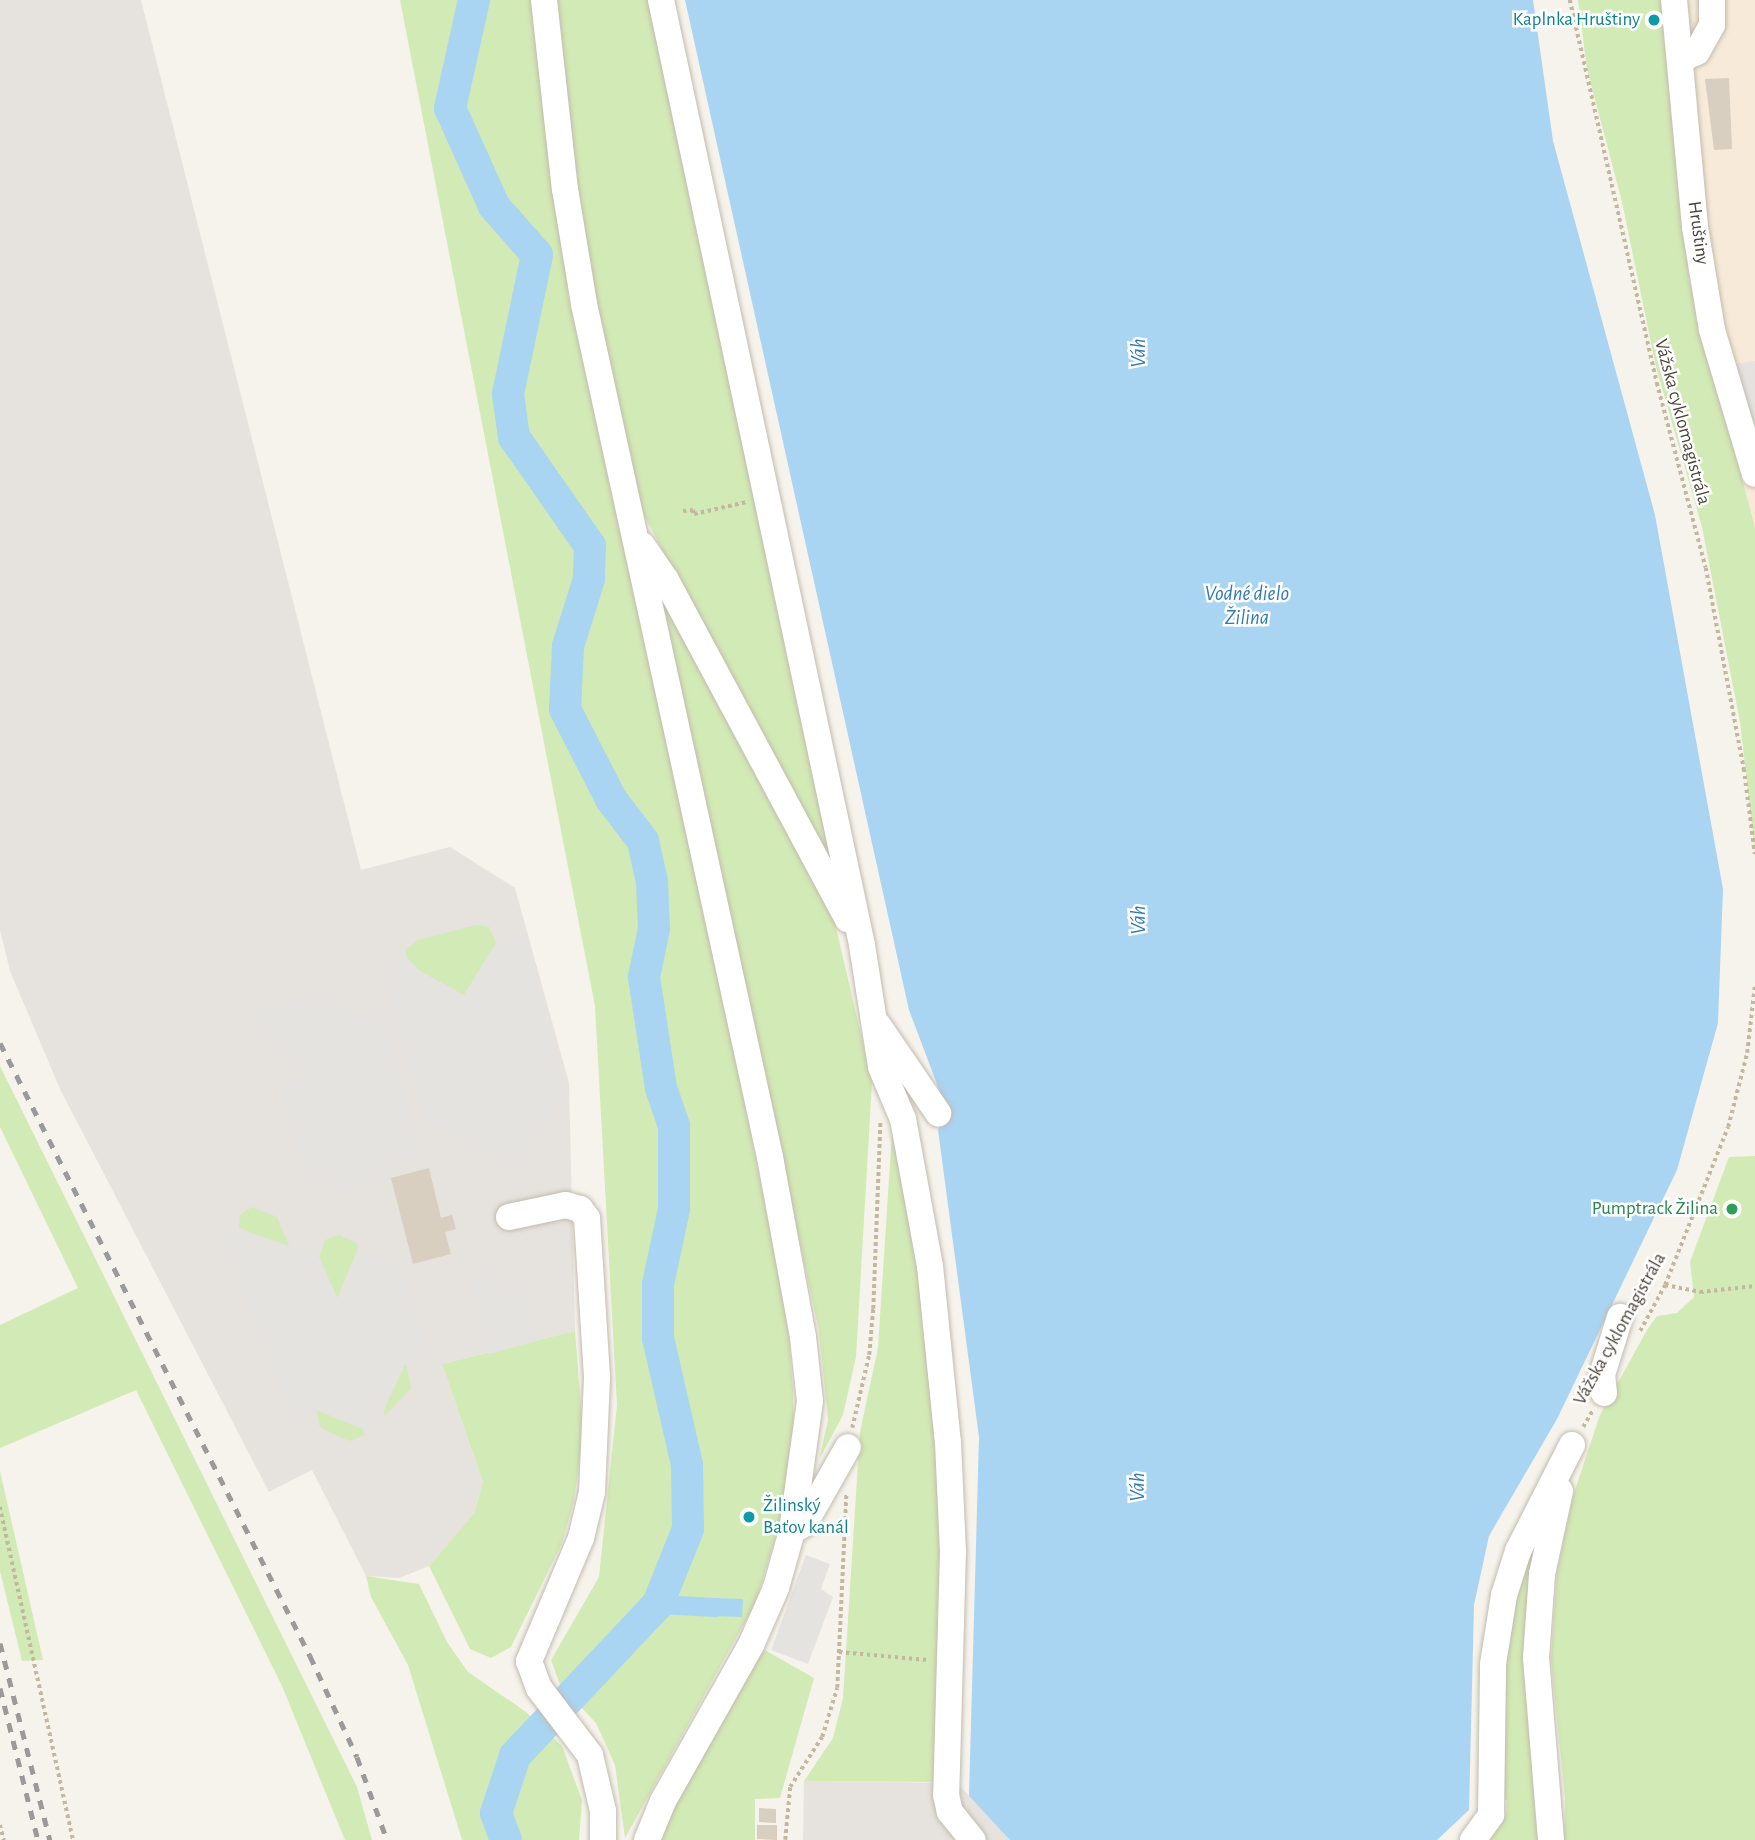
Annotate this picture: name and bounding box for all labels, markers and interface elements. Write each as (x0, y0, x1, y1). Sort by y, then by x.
place label: Kaplnka Hruštiny (1513, 9, 1640, 31)
marker: Kaplnka Hruštiny (1646, 12, 1662, 28)
street label: Hruštiny (1682, 200, 1714, 266)
street label: Vážska cyklomagistrála (1649, 337, 1715, 507)
water label: Váh (1126, 338, 1152, 368)
water label: Vodné dielo Žilina (1205, 581, 1289, 631)
water label: Váh (1126, 905, 1152, 935)
place label: Pumptrack Žilina (1592, 1198, 1718, 1220)
marker: Pumptrack Žilina (1724, 1201, 1740, 1217)
street label: Vážska cyklomagistrála (1569, 1249, 1671, 1409)
water label: Váh (1125, 1472, 1151, 1502)
place label: Žilinský Baťov kanál (763, 1495, 849, 1539)
marker: Žilinský Baťov kanál (741, 1509, 757, 1525)

